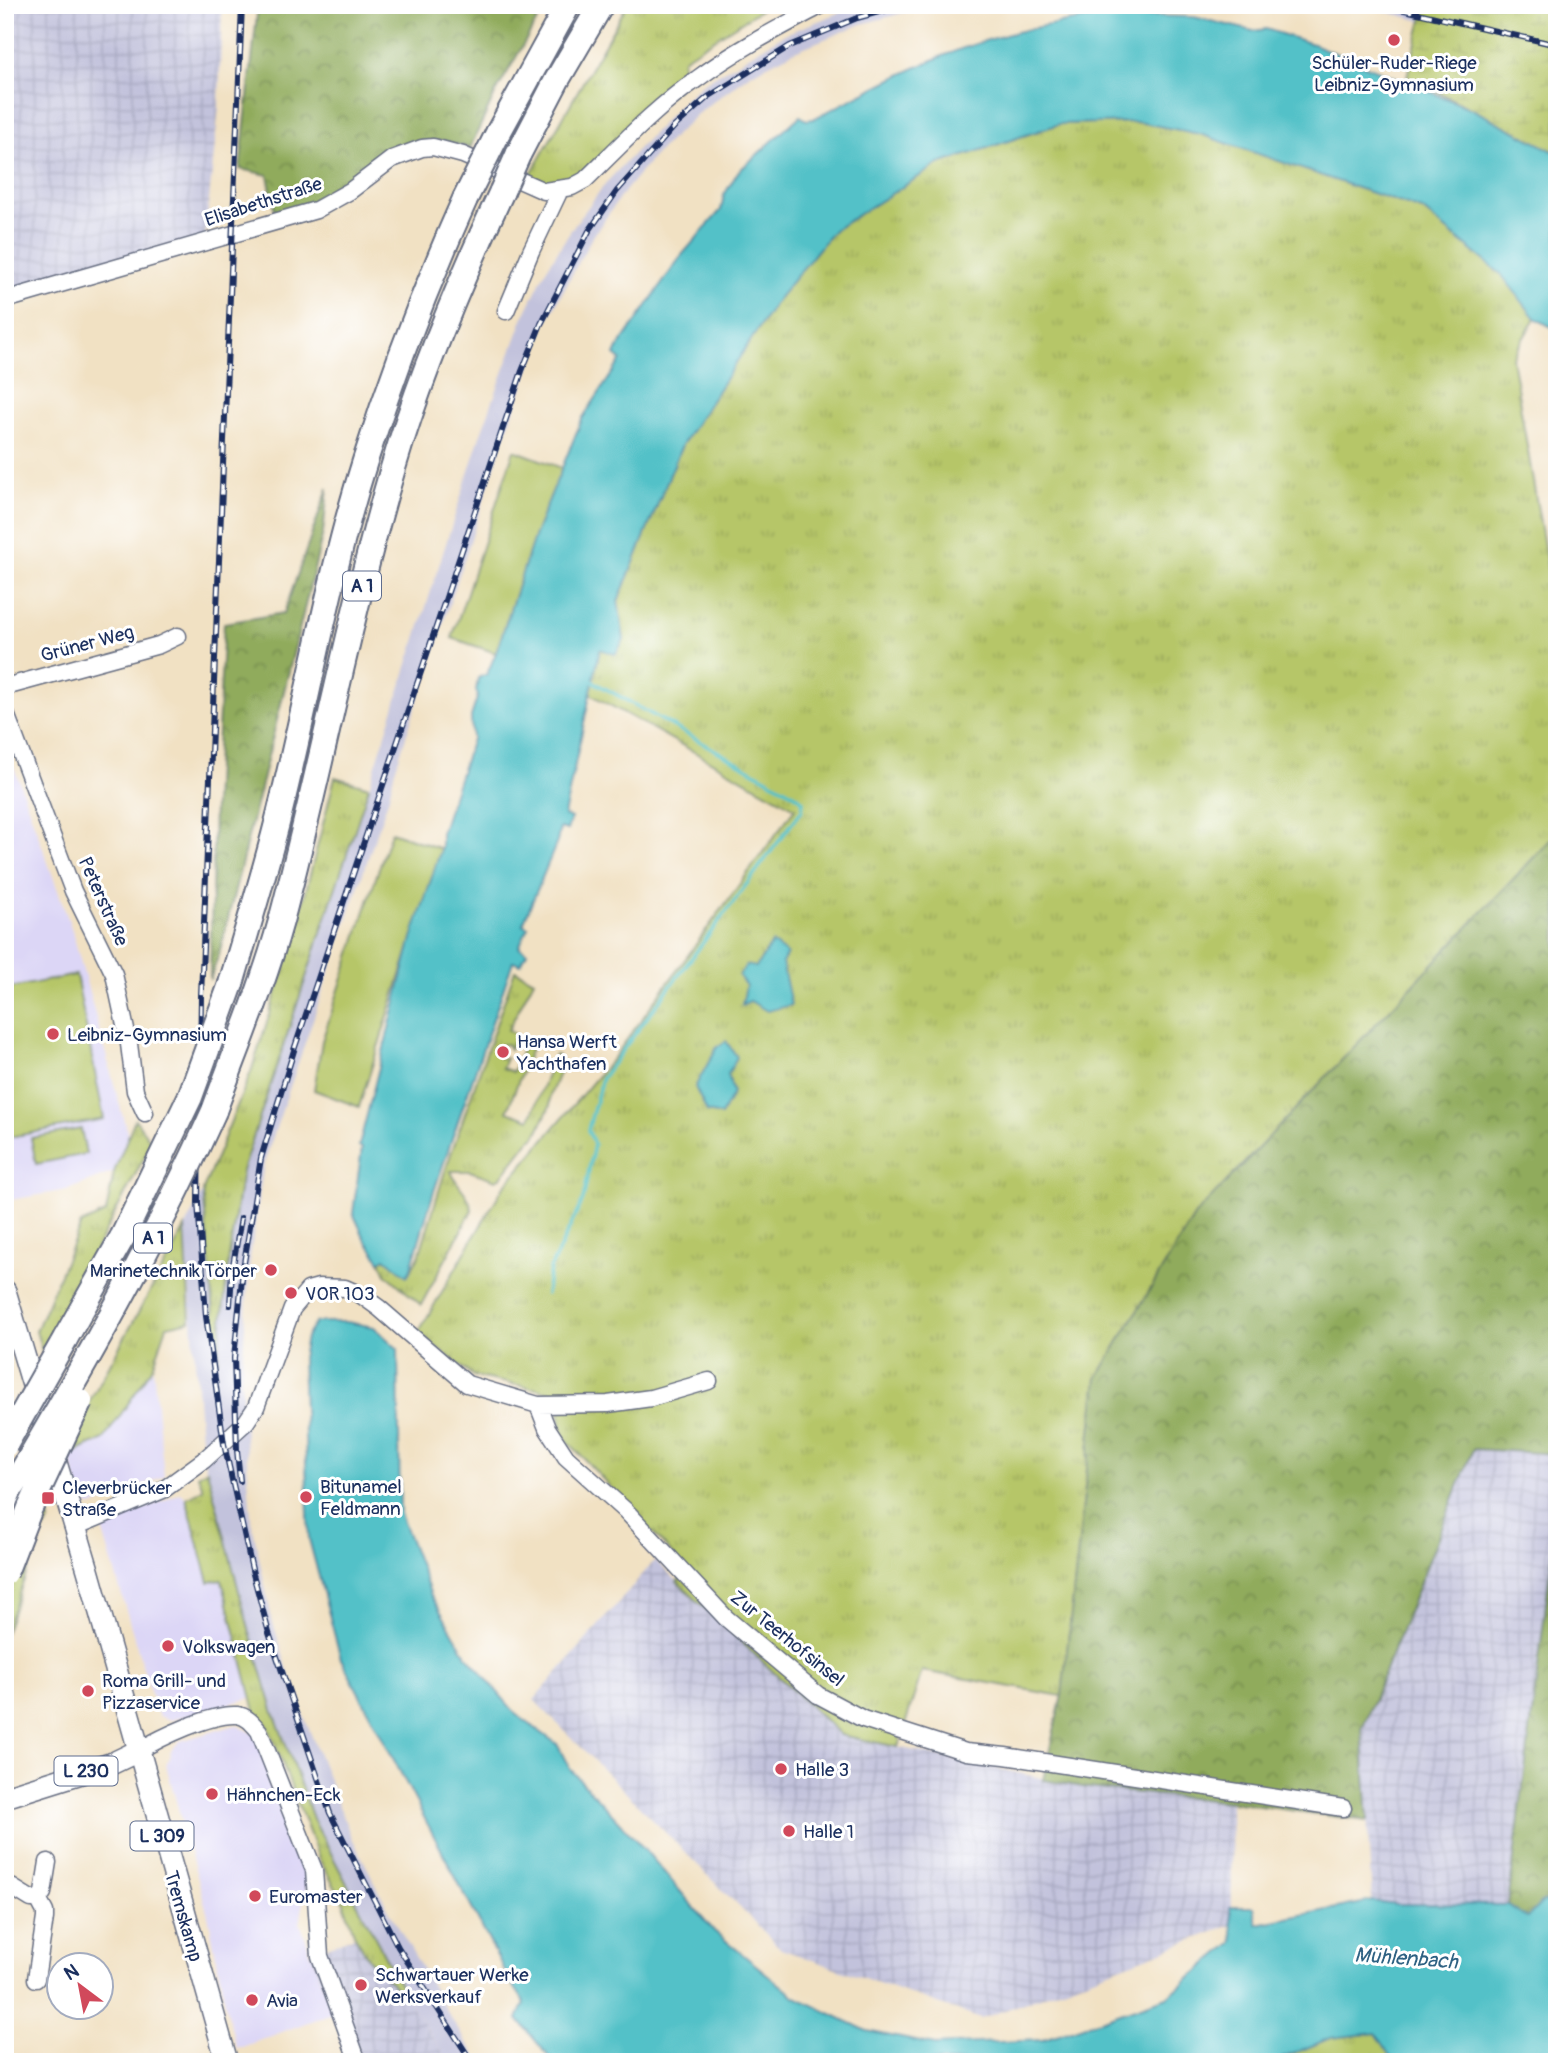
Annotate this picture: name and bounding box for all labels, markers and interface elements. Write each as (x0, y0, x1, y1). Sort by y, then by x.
marker: Schüler-Ruder-Riege Leibniz-Gymnasium (1386, 32, 1402, 48)
place label: Schüler-Ruder-Riege Leibniz-Gymnasium (1311, 51, 1477, 97)
street label: Elisabethstraße (202, 172, 326, 232)
road number: A 1 (343, 572, 381, 600)
street label: Grüner Weg (38, 620, 136, 668)
street label: Peterstraße (73, 853, 134, 950)
place label: Leibniz-Gymnasium (67, 1023, 227, 1047)
marker: Leibniz-Gymnasium (45, 1026, 61, 1042)
place label: Hansa Werft Yachthafen (516, 1030, 617, 1076)
marker: Hansa Werft Yachthafen (495, 1044, 511, 1060)
road number: A 1 (134, 1224, 172, 1252)
place label: Marinetechnik Törper (90, 1259, 257, 1283)
marker: Marinetechnik Törper (263, 1262, 279, 1278)
place label: VOR 103 (305, 1282, 375, 1306)
marker: VOR 103 (283, 1285, 299, 1301)
place label: Bitunamel Feldmann (320, 1475, 402, 1521)
place label: Cleverbrücker Straße (62, 1476, 172, 1522)
marker: Bitunamel Feldmann (298, 1489, 314, 1505)
marker: Cleverbrücker Straße (40, 1490, 56, 1506)
street label: Zur Teerhofsinsel (726, 1586, 849, 1692)
place label: Volkswagen (182, 1635, 275, 1659)
marker: Volkswagen (160, 1638, 176, 1654)
place label: Roma Grill- und Pizzaservice (102, 1669, 226, 1715)
marker: Roma Grill- und Pizzaservice (80, 1683, 96, 1699)
road number: L 230 (55, 1756, 118, 1786)
place label: Halle 3 (795, 1758, 849, 1782)
marker: Halle 3 (773, 1761, 789, 1777)
place label: Hähnchen-Eck (226, 1783, 341, 1807)
marker: Hähnchen-Eck (204, 1786, 220, 1802)
place label: Halle 1 (803, 1820, 854, 1844)
road number: L 309 (130, 1822, 194, 1850)
marker: Halle 1 (781, 1823, 797, 1839)
street label: Tremskamp (159, 1868, 207, 1964)
place label: Euromaster (269, 1885, 363, 1909)
marker: Euromaster (247, 1888, 263, 1904)
water label: Mühlenbach (1354, 1941, 1460, 1976)
north arrow (46, 1952, 116, 2022)
text: N (60, 1959, 83, 1986)
place label: Schwartauer Werke Werksverkauf (375, 1963, 529, 2009)
marker: Schwartauer Werke Werksverkauf (353, 1977, 369, 1993)
place label: Avia (266, 1989, 298, 2013)
marker: Avia (244, 1992, 260, 2008)

